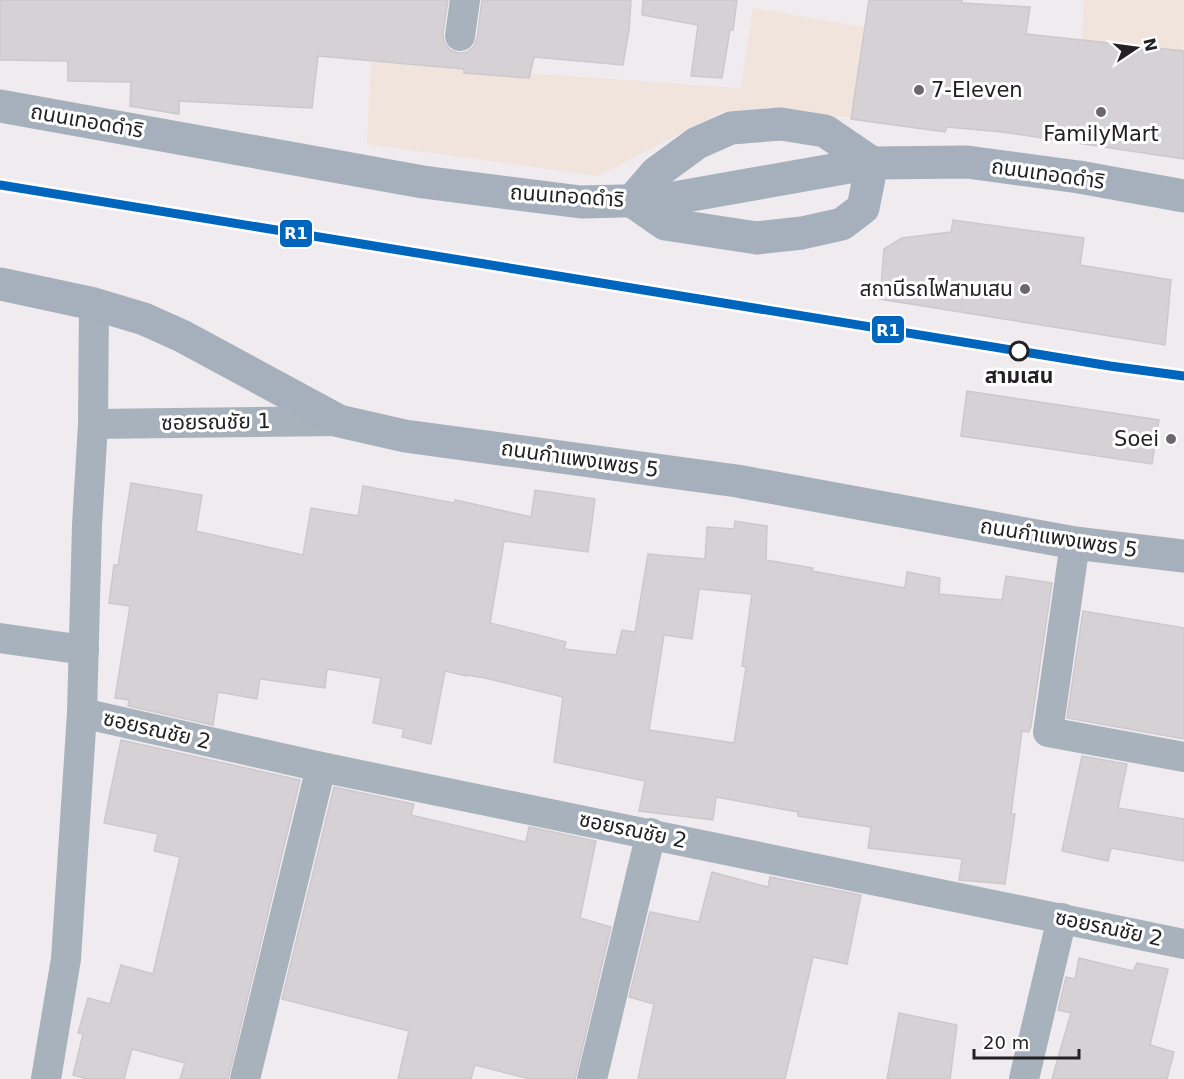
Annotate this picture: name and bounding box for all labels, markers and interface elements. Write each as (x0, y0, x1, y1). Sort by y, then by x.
north arrow (1106, 18, 1166, 78)
text: N (1139, 36, 1161, 53)
place label: 7-Eleven (931, 78, 1023, 102)
marker: 7-Eleven (912, 83, 926, 97)
street label: ถนนเทอดดำริ (29, 99, 145, 143)
marker: FamilyMart (1094, 105, 1108, 119)
place label: FamilyMart (1043, 122, 1159, 146)
street label: ถนนเทอดดำริ (990, 154, 1106, 194)
street label: ถนนเทอดดำริ (509, 180, 625, 212)
line badge: R1 (279, 219, 313, 248)
text: R1 (284, 224, 308, 243)
place label: สถานีรถไฟสามเสน (859, 277, 1013, 301)
marker: สถานีรถไฟสามเสน (1018, 282, 1032, 296)
line badge: R1 (871, 315, 905, 344)
text: R1 (876, 321, 900, 340)
marker: สามเสน (1009, 341, 1029, 361)
place label: สามเสน (985, 364, 1053, 388)
street label: ซอยรณชัย 1 (161, 409, 271, 435)
place label: Soei (1114, 427, 1159, 451)
marker: Soei (1164, 432, 1178, 446)
street label: ถนนกำแพงเพชร 5 (500, 436, 660, 482)
street label: ถนนกำแพงเพชร 5 (979, 514, 1139, 562)
street label: ซอยรณชัย 2 (101, 706, 213, 754)
street label: ซอยรณชัย 2 (577, 807, 689, 853)
street label: ซอยรณชัย 2 (1053, 905, 1165, 951)
scale bar (974, 1022, 1079, 1060)
text: 20 m (983, 1032, 1029, 1053)

